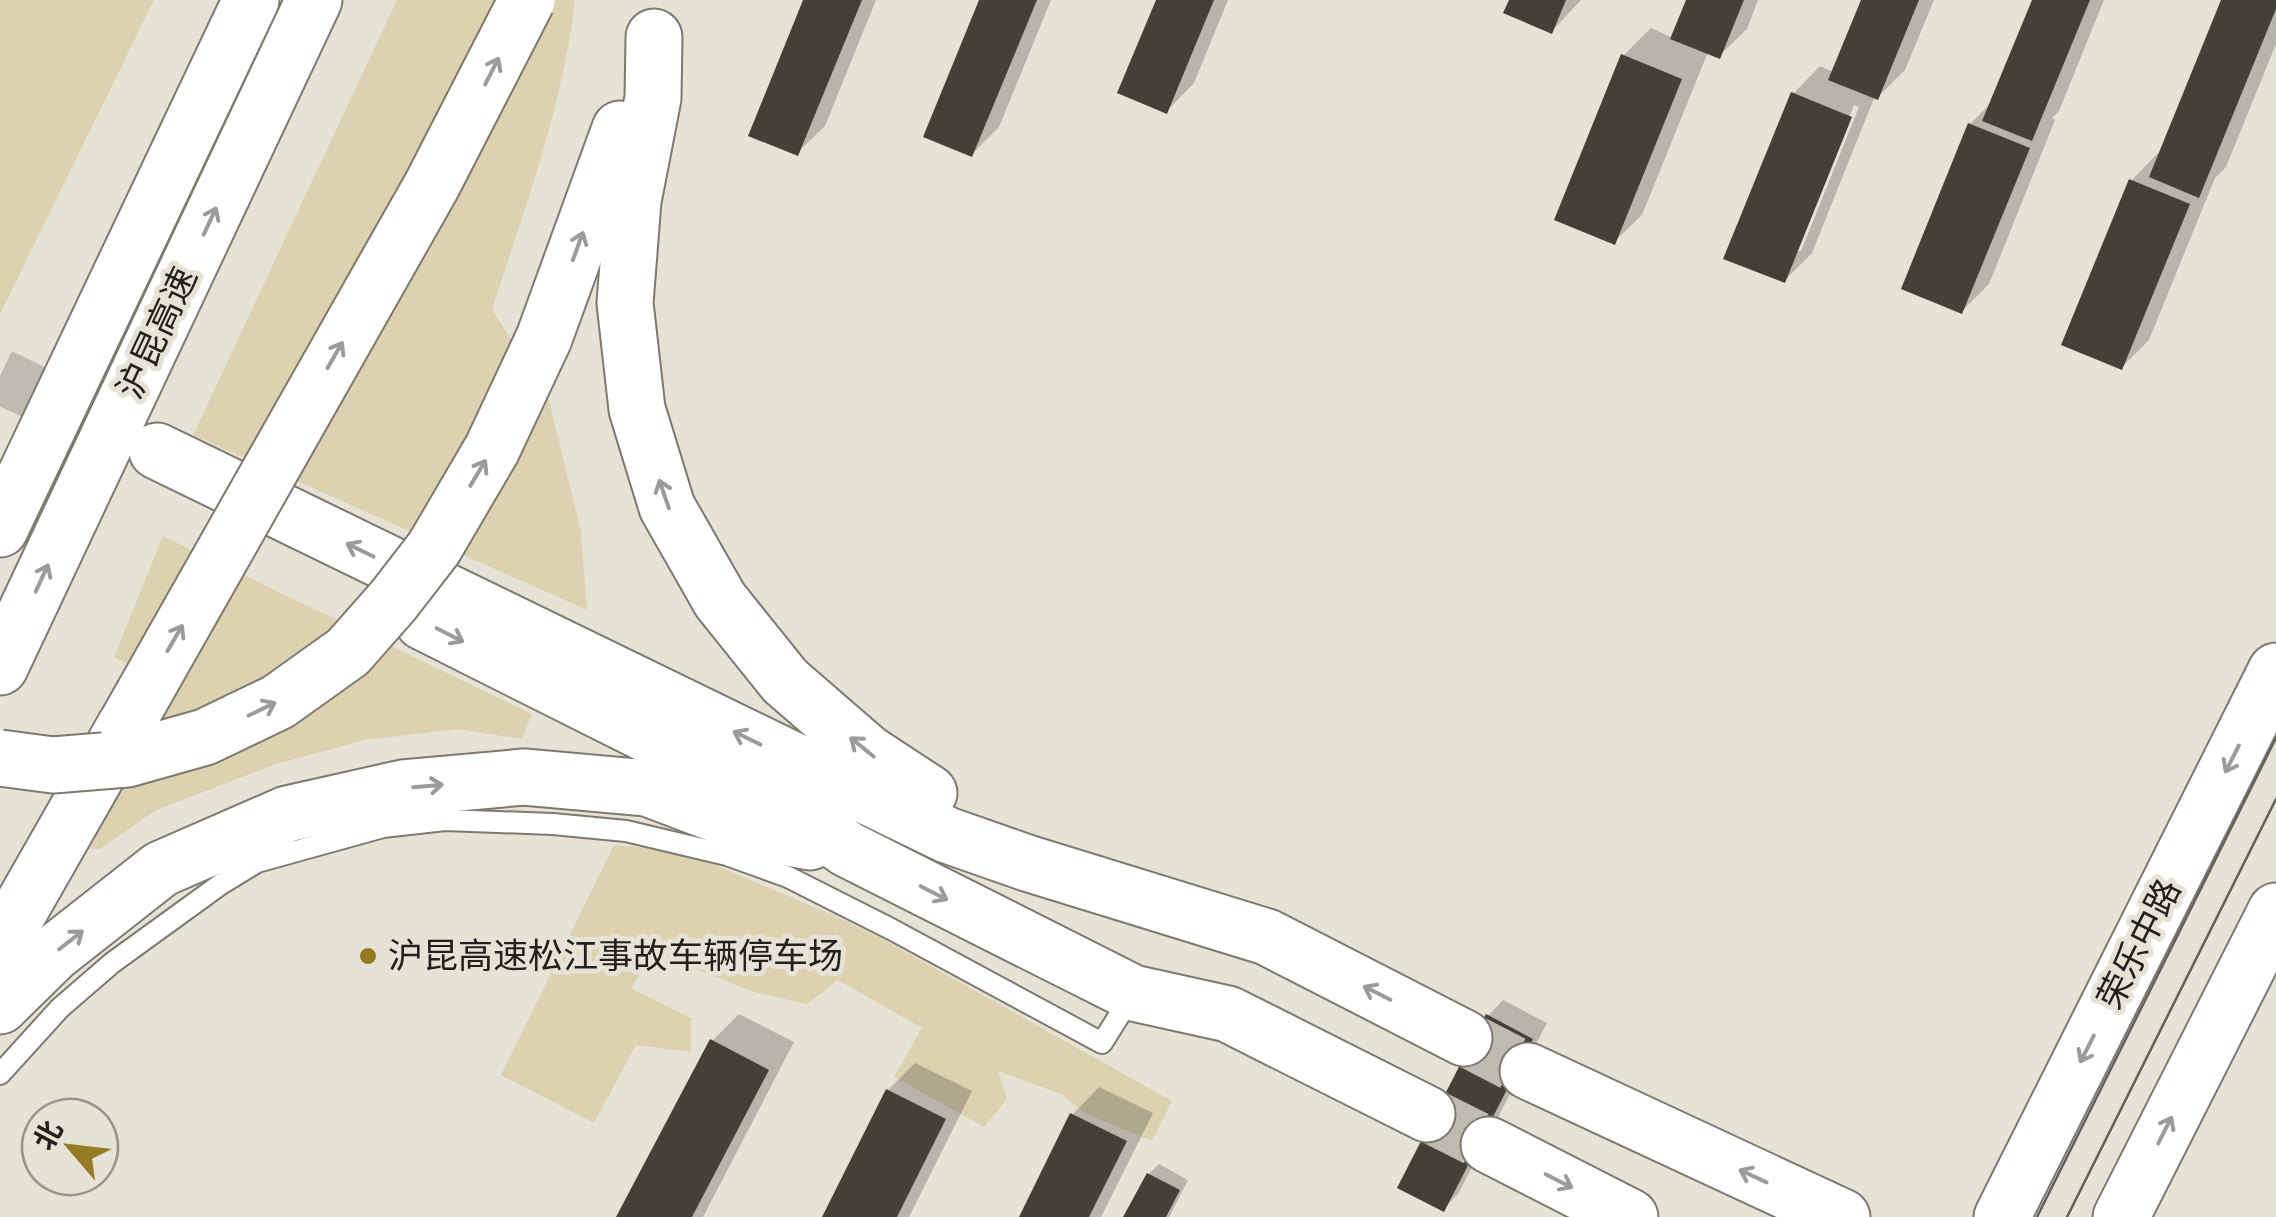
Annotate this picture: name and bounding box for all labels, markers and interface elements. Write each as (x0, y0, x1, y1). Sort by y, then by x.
one-way arrow (483, 56, 502, 86)
one-way arrow (201, 207, 220, 237)
one-way arrow (570, 232, 588, 262)
street label: 沪昆高速 (109, 261, 206, 405)
one-way arrow (326, 341, 346, 371)
one-way arrow (468, 459, 488, 488)
one-way arrow (654, 479, 672, 511)
one-way arrow (346, 539, 376, 558)
one-way arrow (33, 564, 52, 594)
one-way arrow (165, 624, 185, 653)
one-way arrow (434, 626, 464, 645)
one-way arrow (247, 699, 277, 718)
one-way arrow (733, 727, 763, 746)
one-way arrow (849, 736, 875, 758)
one-way arrow (2222, 743, 2241, 773)
one-way arrow (411, 776, 443, 795)
street label: 荣乐中路 (2089, 873, 2189, 1016)
one-way arrow (919, 884, 948, 903)
one-way arrow (58, 929, 84, 951)
place label: 沪昆高速松江事故车辆停车场 (388, 936, 843, 977)
marker: 沪昆高速松江事故车辆停车场 (357, 945, 379, 967)
one-way arrow (1362, 983, 1392, 1002)
one-way arrow (2076, 1033, 2095, 1063)
north arrow (20, 1097, 120, 1197)
text: 北 (27, 1115, 70, 1156)
one-way arrow (2156, 1116, 2175, 1145)
one-way arrow (1739, 1165, 1769, 1184)
one-way arrow (1544, 1172, 1574, 1191)

